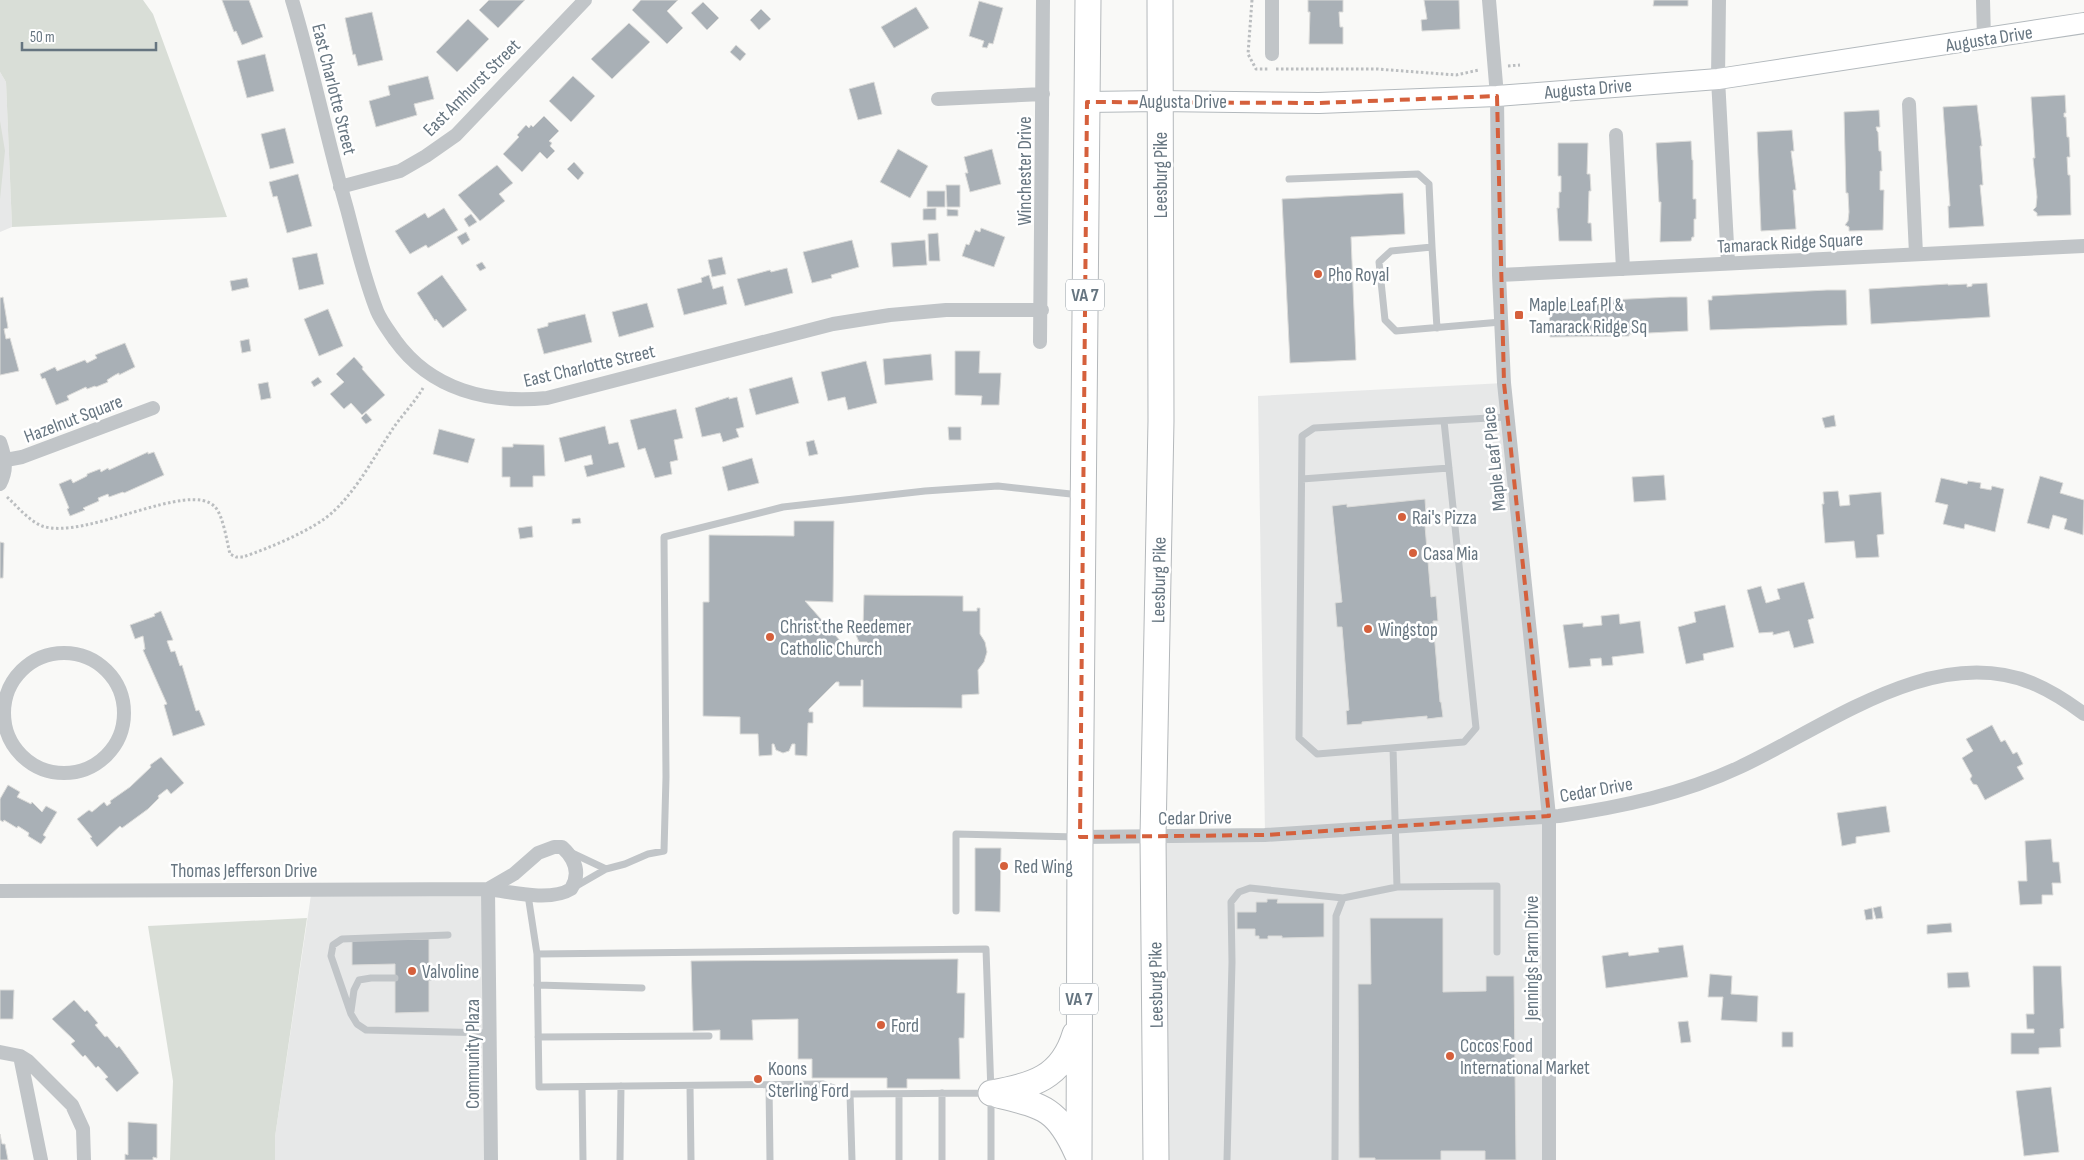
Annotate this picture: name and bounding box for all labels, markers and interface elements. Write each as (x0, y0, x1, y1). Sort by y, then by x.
scale bar (22, 20, 156, 52)
street label: East Charlotte Street (306, 21, 361, 157)
street label: Augusta Drive (1943, 21, 2034, 58)
text: 50 m (30, 28, 55, 47)
street label: East Amhurst Street (419, 34, 526, 142)
street label: Augusta Drive (1542, 74, 1633, 105)
street label: Augusta Drive (1138, 91, 1227, 114)
street label: Winchester Drive (1014, 116, 1037, 226)
street label: Leesburg Pike (1150, 132, 1173, 218)
street label: Tamarack Ridge Square (1717, 228, 1864, 259)
place label: Pho Royal (1328, 264, 1389, 287)
marker: Pho Royal (1312, 268, 1324, 280)
road number: VA 7 (1066, 280, 1104, 310)
place label: Maple Leaf Pl & Tamarack Ridge Sq (1529, 294, 1647, 339)
marker: Maple Leaf Pl & Tamarack Ridge Sq (1513, 309, 1525, 321)
street label: East Charlotte Street (521, 340, 658, 393)
street label: Hazelnut Square (21, 390, 126, 449)
street label: Maple Leaf Place (1478, 405, 1511, 512)
place label: Rai's Pizza (1412, 507, 1477, 530)
marker: Rai's Pizza (1396, 511, 1408, 523)
street label: Leesburg Pike (1147, 537, 1172, 623)
place label: Casa Mia (1423, 543, 1478, 566)
marker: Casa Mia (1407, 547, 1419, 559)
place label: Christ the Reedemer Catholic Church (780, 616, 912, 661)
place label: Wingstop (1378, 619, 1438, 642)
marker: Wingstop (1362, 623, 1374, 635)
marker: Christ the Reedemer Catholic Church (764, 631, 776, 643)
street label: Cedar Drive (1558, 773, 1634, 808)
street label: Cedar Drive (1158, 806, 1232, 831)
place label: Red Wing (1014, 856, 1073, 879)
street label: Thomas Jefferson Drive (171, 860, 317, 883)
marker: Red Wing (998, 860, 1010, 872)
street label: Jennings Farm Drive (1521, 896, 1544, 1021)
street label: Leesburg Pike (1144, 942, 1169, 1028)
place label: Valvoline (422, 961, 479, 984)
marker: Valvoline (406, 965, 418, 977)
road number: VA 7 (1060, 984, 1098, 1014)
street label: Community Plaza (462, 999, 485, 1109)
place label: Ford (891, 1015, 919, 1038)
marker: Ford (875, 1019, 887, 1031)
place label: Cocos Food International Market (1460, 1035, 1590, 1080)
marker: Cocos Food International Market (1444, 1050, 1456, 1062)
place label: Koons Sterling Ford (768, 1058, 849, 1103)
marker: Koons Sterling Ford (752, 1073, 764, 1085)

